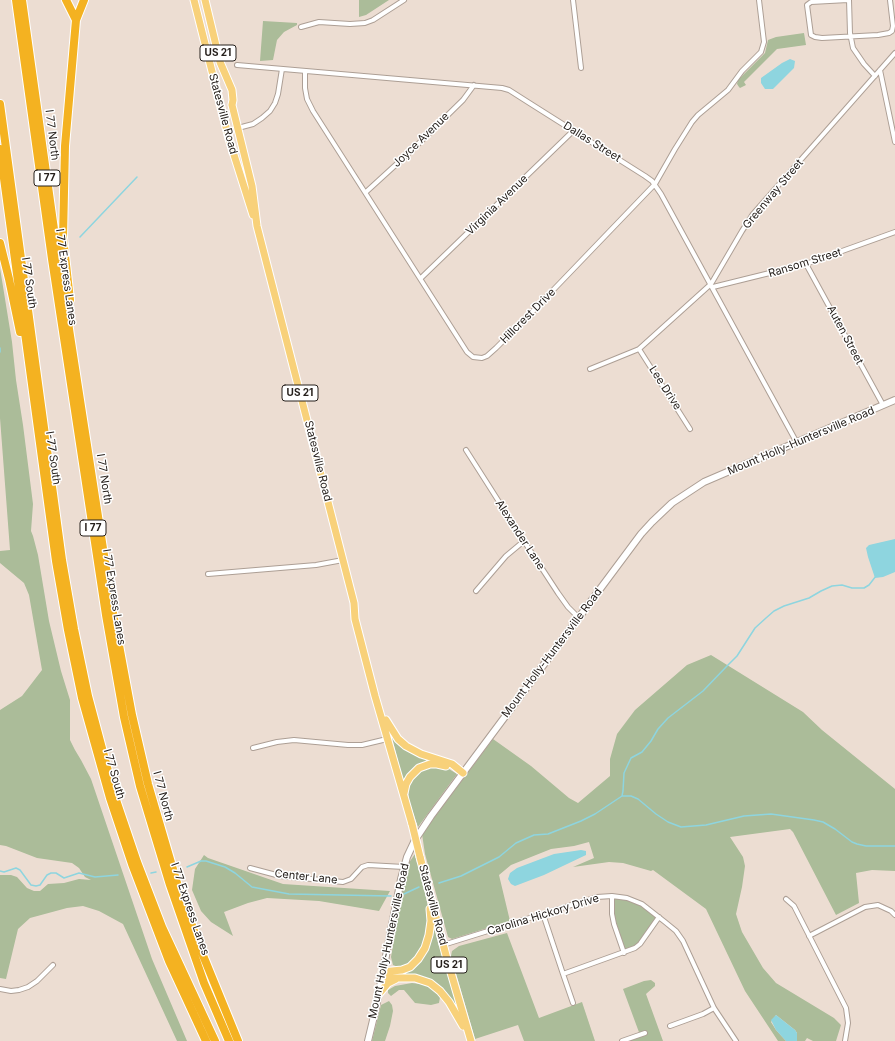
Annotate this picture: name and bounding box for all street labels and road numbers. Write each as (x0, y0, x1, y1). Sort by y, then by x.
road number: US 21 (200, 45, 236, 61)
street label: Statesville Road (206, 72, 240, 156)
street label: I 77 North (42, 109, 62, 161)
street label: Joyce Avenue (390, 110, 452, 170)
street label: Dallas Street (561, 119, 623, 165)
street label: Greenway Street (740, 157, 806, 231)
road number: I 77 (34, 170, 60, 186)
street label: Virginia Avenue (463, 172, 531, 238)
street label: I 77 Express Lanes (53, 228, 79, 326)
street label: Ransom Street (767, 246, 843, 280)
street label: I 77 South (19, 256, 39, 310)
street label: Hillcrest Drive (498, 286, 558, 346)
street label: Auten Street (824, 303, 866, 367)
street label: Lee Drive (646, 364, 684, 412)
road number: US 21 (282, 385, 318, 401)
street label: Mount Holly-Huntersville Road (726, 404, 876, 478)
street label: Statesville Road (302, 419, 334, 503)
street label: I-77 South (43, 430, 63, 486)
street label: I 77 North (93, 453, 115, 505)
street label: Alexander Lane (492, 498, 548, 572)
road number: I 77 (80, 520, 106, 536)
street label: I 77 Express Lanes (100, 548, 128, 646)
street label: Mount Holly-Huntersville Road (499, 586, 605, 720)
street label: I 77 South (100, 747, 128, 801)
street label: I 77 North (150, 770, 176, 822)
street label: I 77 Express Lanes (168, 861, 212, 957)
street label: Mount Holly-Huntersville Road (366, 862, 412, 1020)
street label: Statesville Road (416, 863, 450, 947)
street label: Center Lane (274, 867, 338, 887)
street label: Carolina Hickory Drive (485, 892, 601, 938)
road number: US 21 (431, 957, 467, 973)

